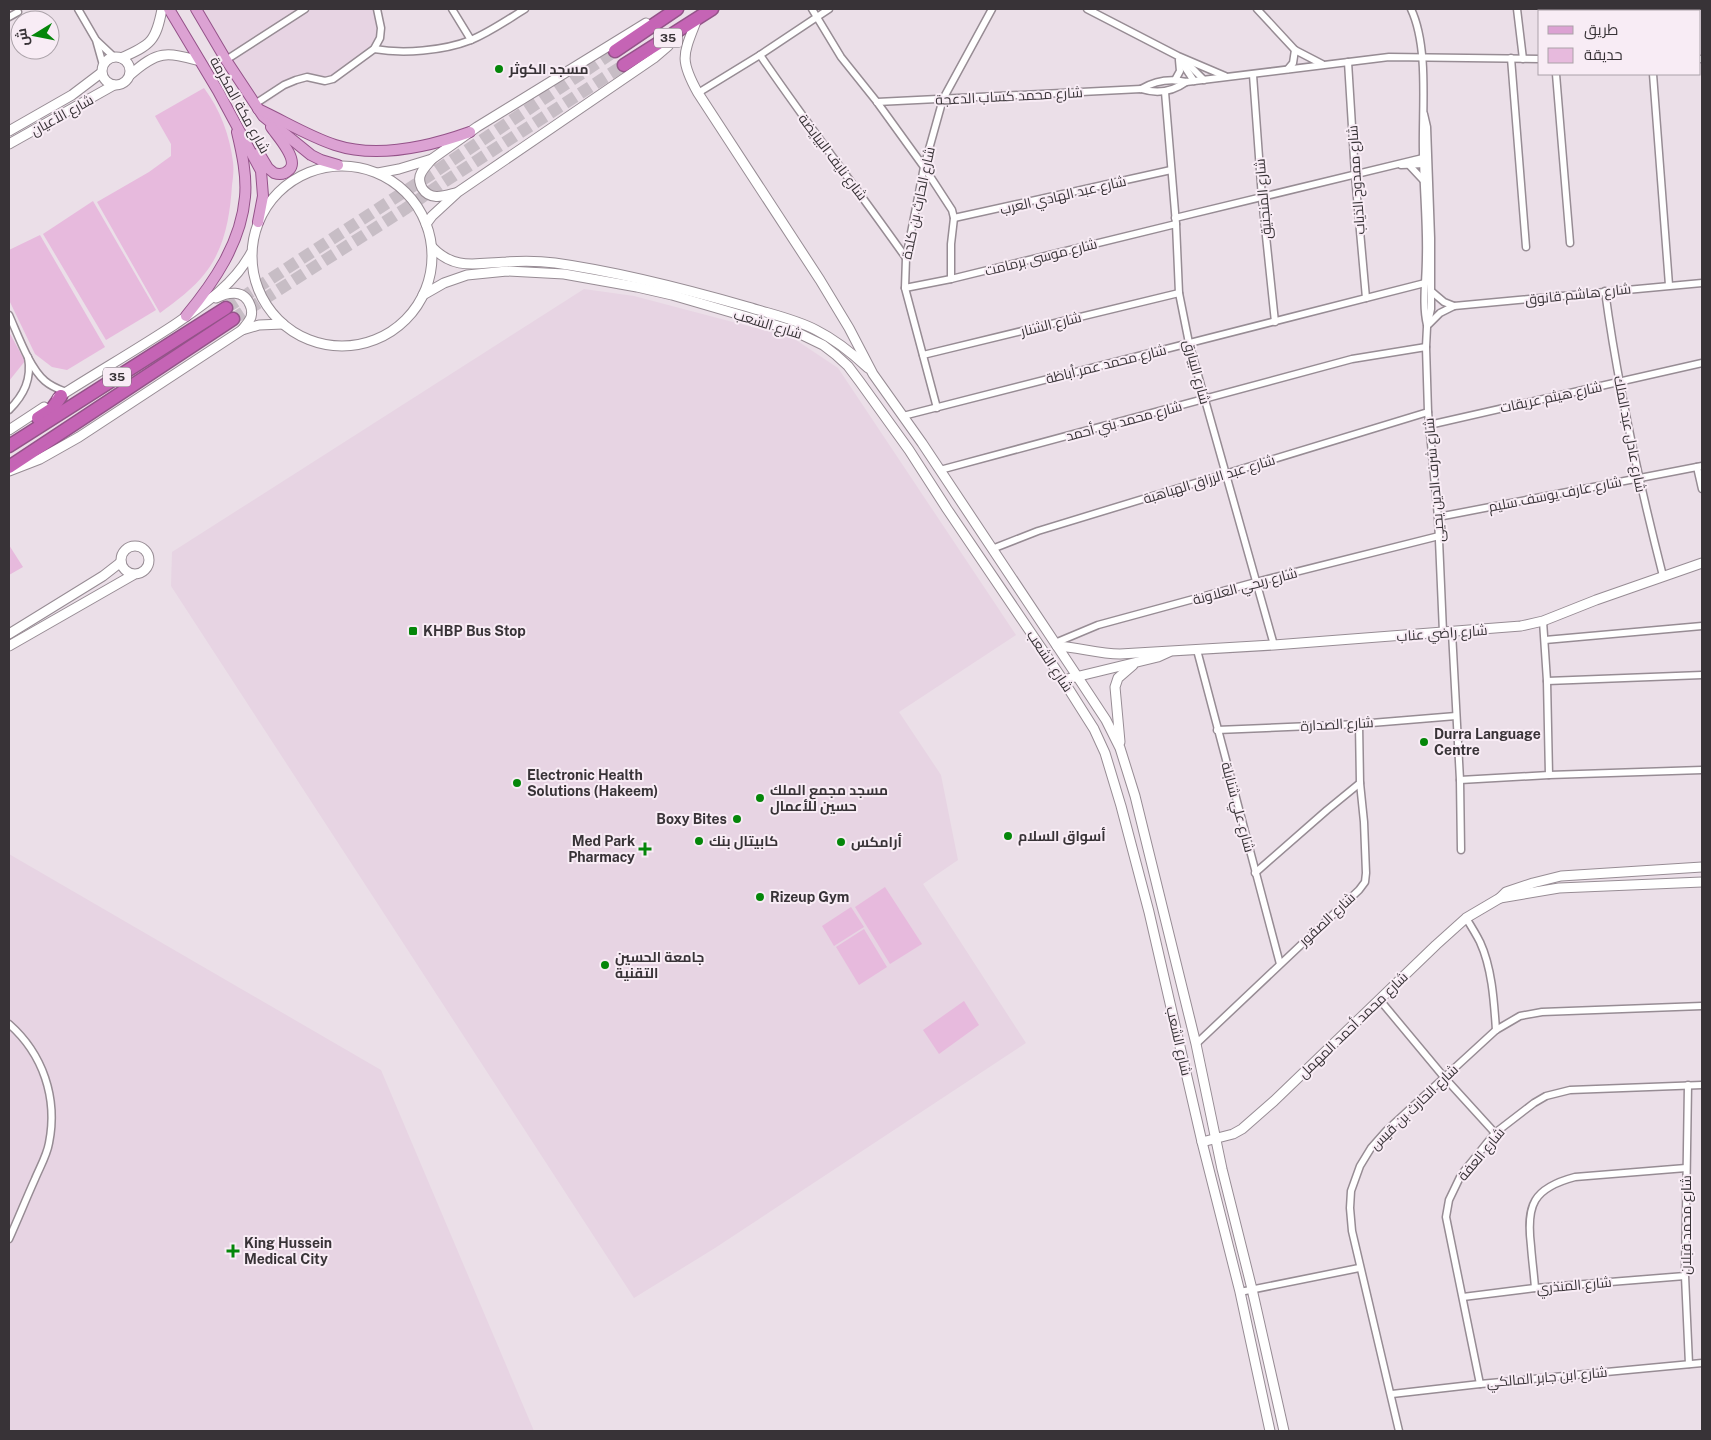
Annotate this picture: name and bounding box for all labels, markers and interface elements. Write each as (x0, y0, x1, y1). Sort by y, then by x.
north arrow (10, 10, 60, 60)
legend (1538, 10, 1701, 75)
text: طريق (1584, 21, 1618, 40)
text: ش (13, 27, 33, 47)
road number: 35 (654, 28, 682, 48)
text: حديقة (1584, 46, 1623, 63)
street label: شارع مكة المكرمة (206, 54, 273, 156)
place label: مسجد الكوثر (508, 61, 589, 78)
marker: مسجد الكوثر (493, 63, 505, 75)
street label: شارع محمد كساب الدعجة (935, 84, 1083, 109)
street label: شارع الأعيان (28, 91, 97, 140)
street label: شارع نايف البيايضة (794, 111, 871, 204)
street label: شارع ممدوح الذياب (1344, 125, 1369, 235)
street label: شارع الحارث بن كلدة (898, 145, 939, 261)
street label: شارع المنجنيق (1252, 158, 1275, 240)
street label: شارع عبد الهادي العرب (998, 173, 1129, 221)
street label: شارع موسى برمامت (983, 235, 1099, 280)
street label: شارع هاشم قانوق (1524, 280, 1632, 310)
street label: شارع الشعب (732, 306, 804, 343)
street label: شارع الشنار (1018, 309, 1083, 340)
street label: شارع البيارق (1180, 338, 1213, 406)
street label: شارع محمد عمر أباظة (1044, 340, 1168, 388)
road number: 35 (103, 368, 131, 387)
street label: شارع عادل عبد الملك (1610, 374, 1649, 494)
street label: شارع هيثم عريقات (1498, 378, 1604, 418)
street label: شارع محمد بني أحمد (1064, 397, 1185, 448)
street label: شارع شرف الدين يحيى (1421, 417, 1448, 543)
street label: شارع عبد الرزاق الهباهبة (1141, 451, 1277, 508)
street label: شارع عارف يوسف سليم (1487, 473, 1623, 517)
street label: شارع ربحي العلاونة (1191, 564, 1300, 612)
street label: شارع راضي عناب (1396, 622, 1488, 647)
place label: KHBP Bus Stop (423, 623, 526, 639)
marker: KHBP Bus Stop (407, 625, 419, 637)
street label: شارع الشعب (1023, 627, 1076, 695)
street label: شارع الصدارة (1300, 714, 1374, 735)
place label: Durra Language Centre (1434, 726, 1541, 758)
marker: Durra Language Centre (1418, 736, 1430, 748)
street label: شارع علي شنابلة (1214, 760, 1258, 855)
place label: Electronic Health Solutions (Hakeem) (527, 767, 658, 799)
marker: Electronic Health Solutions (Hakeem) (511, 777, 523, 789)
place label: مسجد مجمع الملك حسين للأعمال (770, 782, 888, 815)
marker: مسجد مجمع الملك حسين للأعمال (754, 792, 766, 804)
place label: Boxy Bites (656, 811, 727, 827)
marker: Boxy Bites (731, 813, 743, 825)
place label: أسواق السلام (1018, 827, 1106, 846)
marker: أسواق السلام (1002, 830, 1014, 842)
place label: Med Park Pharmacy (568, 833, 635, 865)
place label: كابيتال بنك (709, 833, 778, 850)
place label: أرامكس (851, 833, 902, 851)
marker: كابيتال بنك (693, 835, 705, 847)
marker: أرامكس (835, 836, 847, 848)
marker: Med Park Pharmacy (639, 843, 651, 855)
place label: Rizeup Gym (770, 889, 849, 905)
street label: شارع الصقور (1295, 889, 1359, 950)
marker: Rizeup Gym (754, 891, 766, 903)
place label: جامعة الحسين التقنية (615, 949, 704, 981)
marker: جامعة الحسين التقنية (599, 959, 611, 971)
street label: شارع محمد أحمد المهمل (1294, 968, 1412, 1082)
street label: شارع الشعب (1162, 1005, 1195, 1077)
street label: شارع الحارث بن قيس (1367, 1061, 1462, 1154)
street label: شارع العفة (1454, 1124, 1508, 1184)
street label: شارع محمد قبلان (1678, 1175, 1695, 1275)
place label: King Hussein Medical City (244, 1235, 332, 1267)
marker: King Hussein Medical City (226, 1244, 240, 1258)
street label: شارع المنذري (1536, 1274, 1613, 1300)
street label: شارع ابن جابر المالكي (1486, 1364, 1608, 1394)

